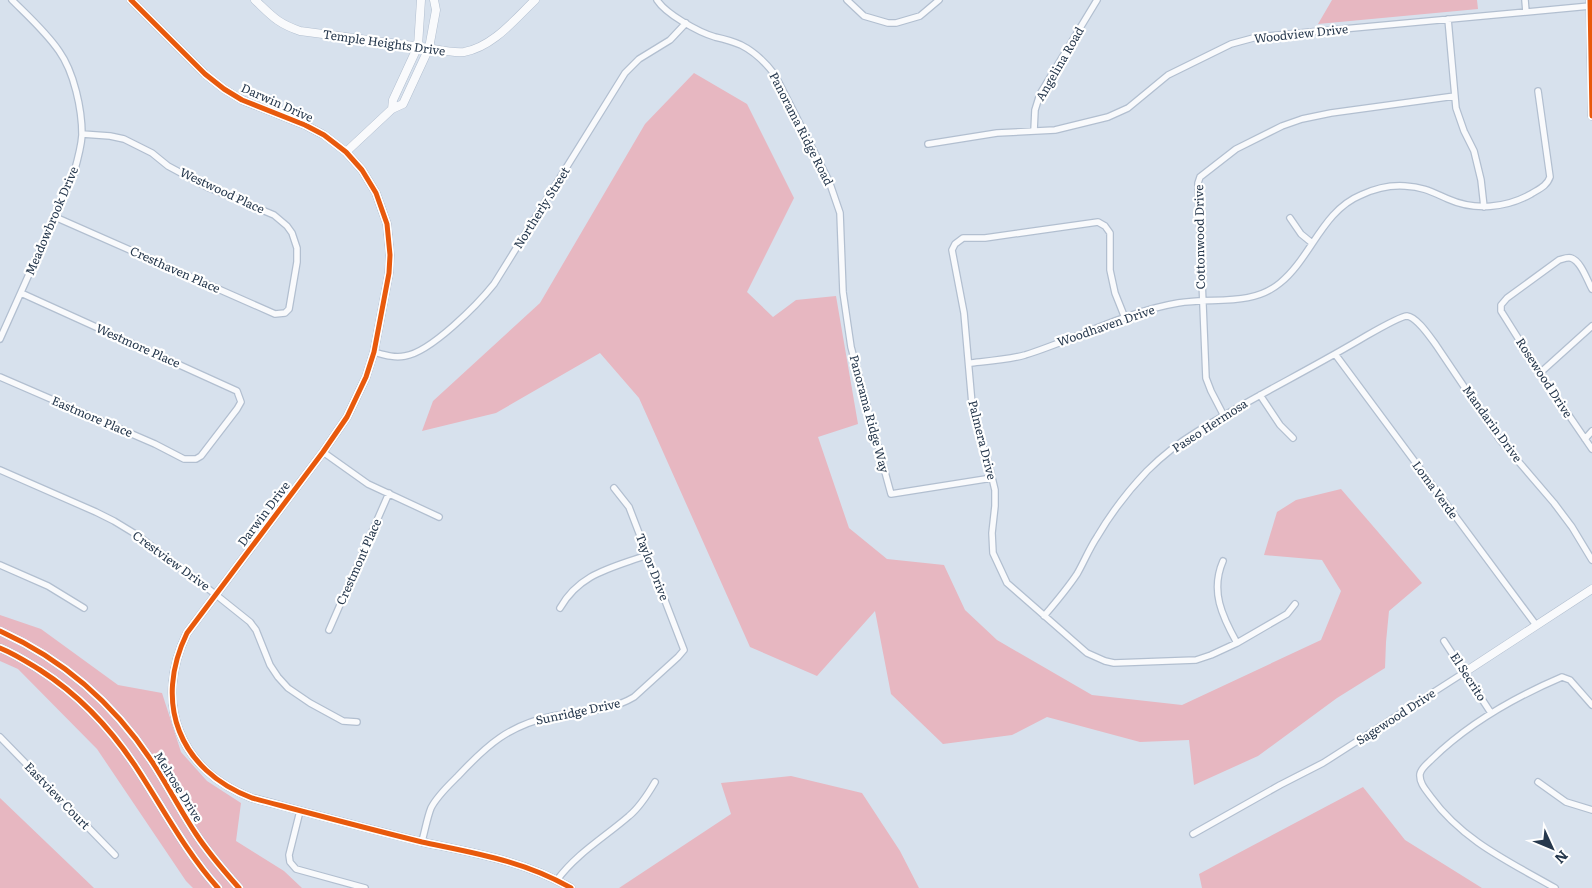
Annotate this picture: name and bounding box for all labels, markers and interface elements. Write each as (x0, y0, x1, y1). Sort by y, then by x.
street label: Woodview Drive (1253, 19, 1349, 47)
street label: Angelina Road (1031, 23, 1088, 104)
street label: Temple Heights Drive (322, 24, 447, 60)
street label: Panorama Ridge Road (765, 69, 839, 189)
street label: Darwin Drive (238, 78, 316, 126)
street label: Meadowbrook Drive (20, 163, 82, 278)
street label: Westwood Place (177, 163, 268, 218)
street label: Northerly Street (509, 163, 574, 252)
street label: Cottonwood Drive (1189, 184, 1209, 290)
street label: Cresthaven Place (127, 241, 223, 297)
street label: Woodhaven Drive (1054, 300, 1157, 350)
street label: Westmore Place (93, 318, 183, 372)
street label: Rosewood Drive (1512, 334, 1577, 421)
street label: Panorama Ridge Way (846, 353, 894, 475)
street label: Mandarin Drive (1459, 381, 1527, 466)
street label: Eastmore Place (49, 391, 136, 441)
street label: Paseo Hermosa (1168, 394, 1251, 456)
street label: Palmera Drive (964, 398, 1002, 481)
street label: Loma Verde (1409, 457, 1463, 522)
street label: Darwin Drive (233, 477, 294, 550)
street label: Crestmont Place (331, 515, 385, 608)
street label: Crestview Drive (129, 526, 214, 594)
street label: Taylor Drive (632, 530, 674, 603)
street label: El Secrito (1446, 649, 1491, 704)
street label: Sagewood Drive (1352, 684, 1439, 749)
street label: Sunridge Drive (534, 693, 622, 729)
street label: Melrose Drive (150, 748, 208, 825)
street label: Eastview Court (21, 758, 95, 833)
north arrow (1527, 823, 1577, 873)
text: N (1551, 847, 1573, 869)

